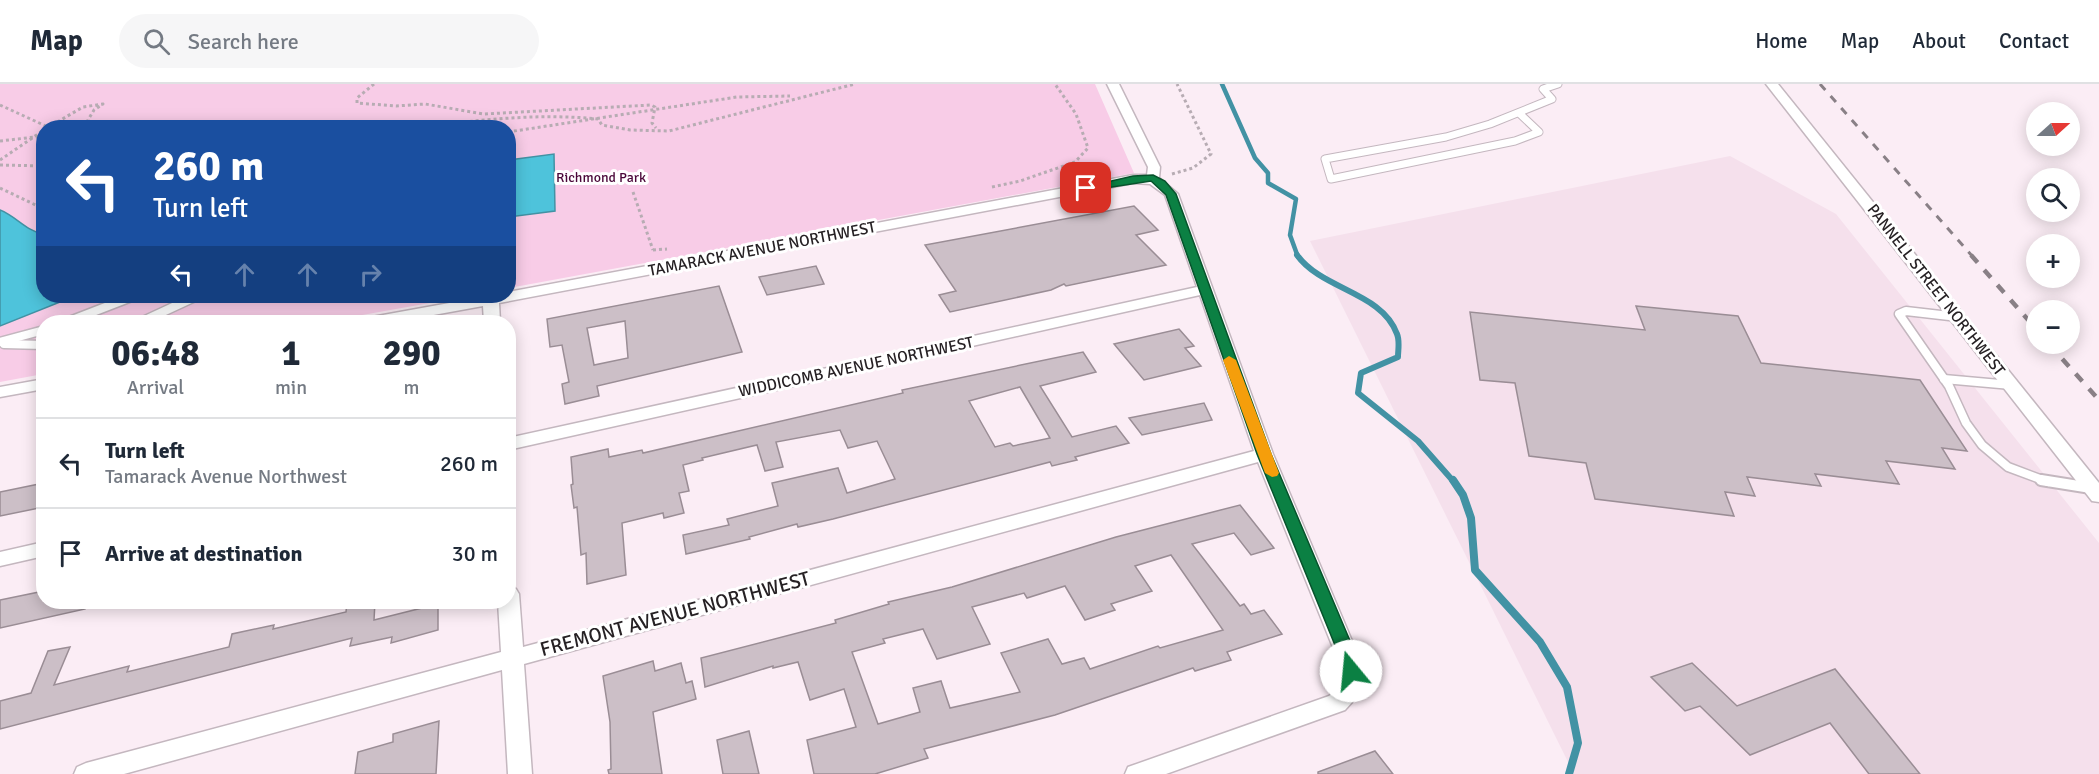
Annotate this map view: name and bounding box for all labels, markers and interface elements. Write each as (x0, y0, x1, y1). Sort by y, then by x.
search box (119, 14, 539, 68)
text: Map (30, 24, 83, 58)
icon: search (140, 25, 173, 58)
text: Search here (188, 28, 299, 55)
text: Home (1755, 28, 1808, 54)
text: Map (1841, 28, 1879, 54)
text: About (1912, 28, 1966, 54)
text: Contact (1999, 28, 2069, 54)
north arrow (2026, 102, 2080, 156)
map controls (2026, 102, 2080, 354)
text: 260 m (153, 141, 264, 192)
icon: left (54, 144, 132, 222)
pin (1060, 162, 1111, 213)
button: search (2026, 168, 2080, 222)
park label: Richmond Park (556, 169, 646, 186)
icon: arrive (1069, 171, 1102, 204)
text: Turn left (153, 192, 248, 225)
street label: PANNELL STREET NORTHWEST (1863, 200, 2009, 380)
street label: TAMARACK AVENUE NORTHWEST (647, 217, 877, 281)
button: + (2026, 234, 2080, 288)
icon: left (165, 258, 198, 291)
icon: ahead (228, 258, 261, 291)
icon: ahead (291, 258, 324, 291)
icon: right (354, 258, 387, 291)
button: − (2026, 300, 2080, 354)
text: 06:48 (111, 331, 200, 376)
text: 1 (281, 331, 301, 376)
text: 290 (382, 331, 441, 376)
street label: WIDDICOMB AVENUE NORTHWEST (737, 332, 975, 402)
text: Arrival (127, 375, 184, 400)
text: min (275, 375, 307, 400)
text: m (404, 375, 420, 400)
text: Turn left (105, 437, 185, 464)
icon: left (54, 447, 87, 480)
text: 260 m (440, 450, 498, 477)
text: Tamarack Avenue Northwest (105, 464, 347, 489)
icon: arrive (54, 537, 87, 570)
text: Arrive at destination (105, 540, 302, 567)
text: 30 m (452, 540, 498, 567)
street label: FREMONT AVENUE NORTHWEST (537, 566, 813, 662)
position arrow (1319, 639, 1383, 703)

